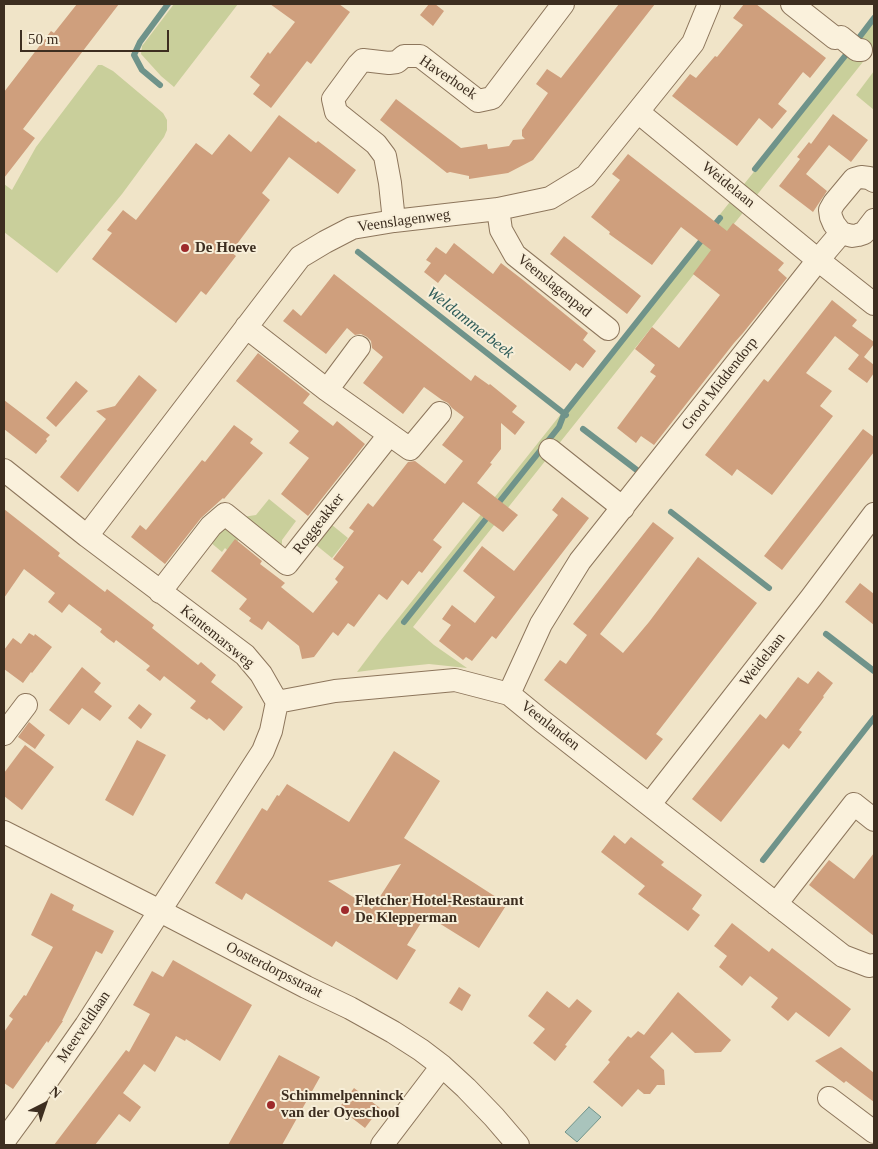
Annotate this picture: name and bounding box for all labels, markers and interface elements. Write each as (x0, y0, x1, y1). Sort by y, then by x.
scale bar (22, 20, 171, 52)
text: 50 m (28, 31, 58, 47)
street label: Haverhoek (416, 52, 480, 104)
street label: Weidelaan (698, 158, 758, 212)
street label: Veenslagenweg (357, 206, 451, 236)
place label: De Hoeve (195, 239, 256, 257)
marker: De Hoeve (179, 242, 191, 254)
street label: Veenslagenpad (513, 251, 595, 321)
water label: Weldammerbeek (423, 283, 517, 363)
street label: Groot Middendorp (678, 334, 762, 434)
street label: Roggeakker (290, 490, 348, 558)
street label: Kantemarsweg (176, 602, 258, 672)
street label: Weidelaan (737, 630, 789, 690)
street label: Veenlanden (517, 697, 583, 755)
place label: Fletcher Hotel-Restaurant De Klepperman (355, 892, 524, 927)
marker: Fletcher Hotel-Restaurant De Klepperman (339, 904, 351, 916)
street label: Oosterdorpsstraat (223, 938, 325, 1002)
street label: Meerveldlaan (53, 988, 115, 1066)
north arrow (20, 1079, 70, 1129)
text: N (46, 1083, 64, 1101)
place label: Schimmelpenninck van der Oyeschool (281, 1087, 404, 1122)
marker: Schimmelpenninck van der Oyeschool (265, 1099, 277, 1111)

